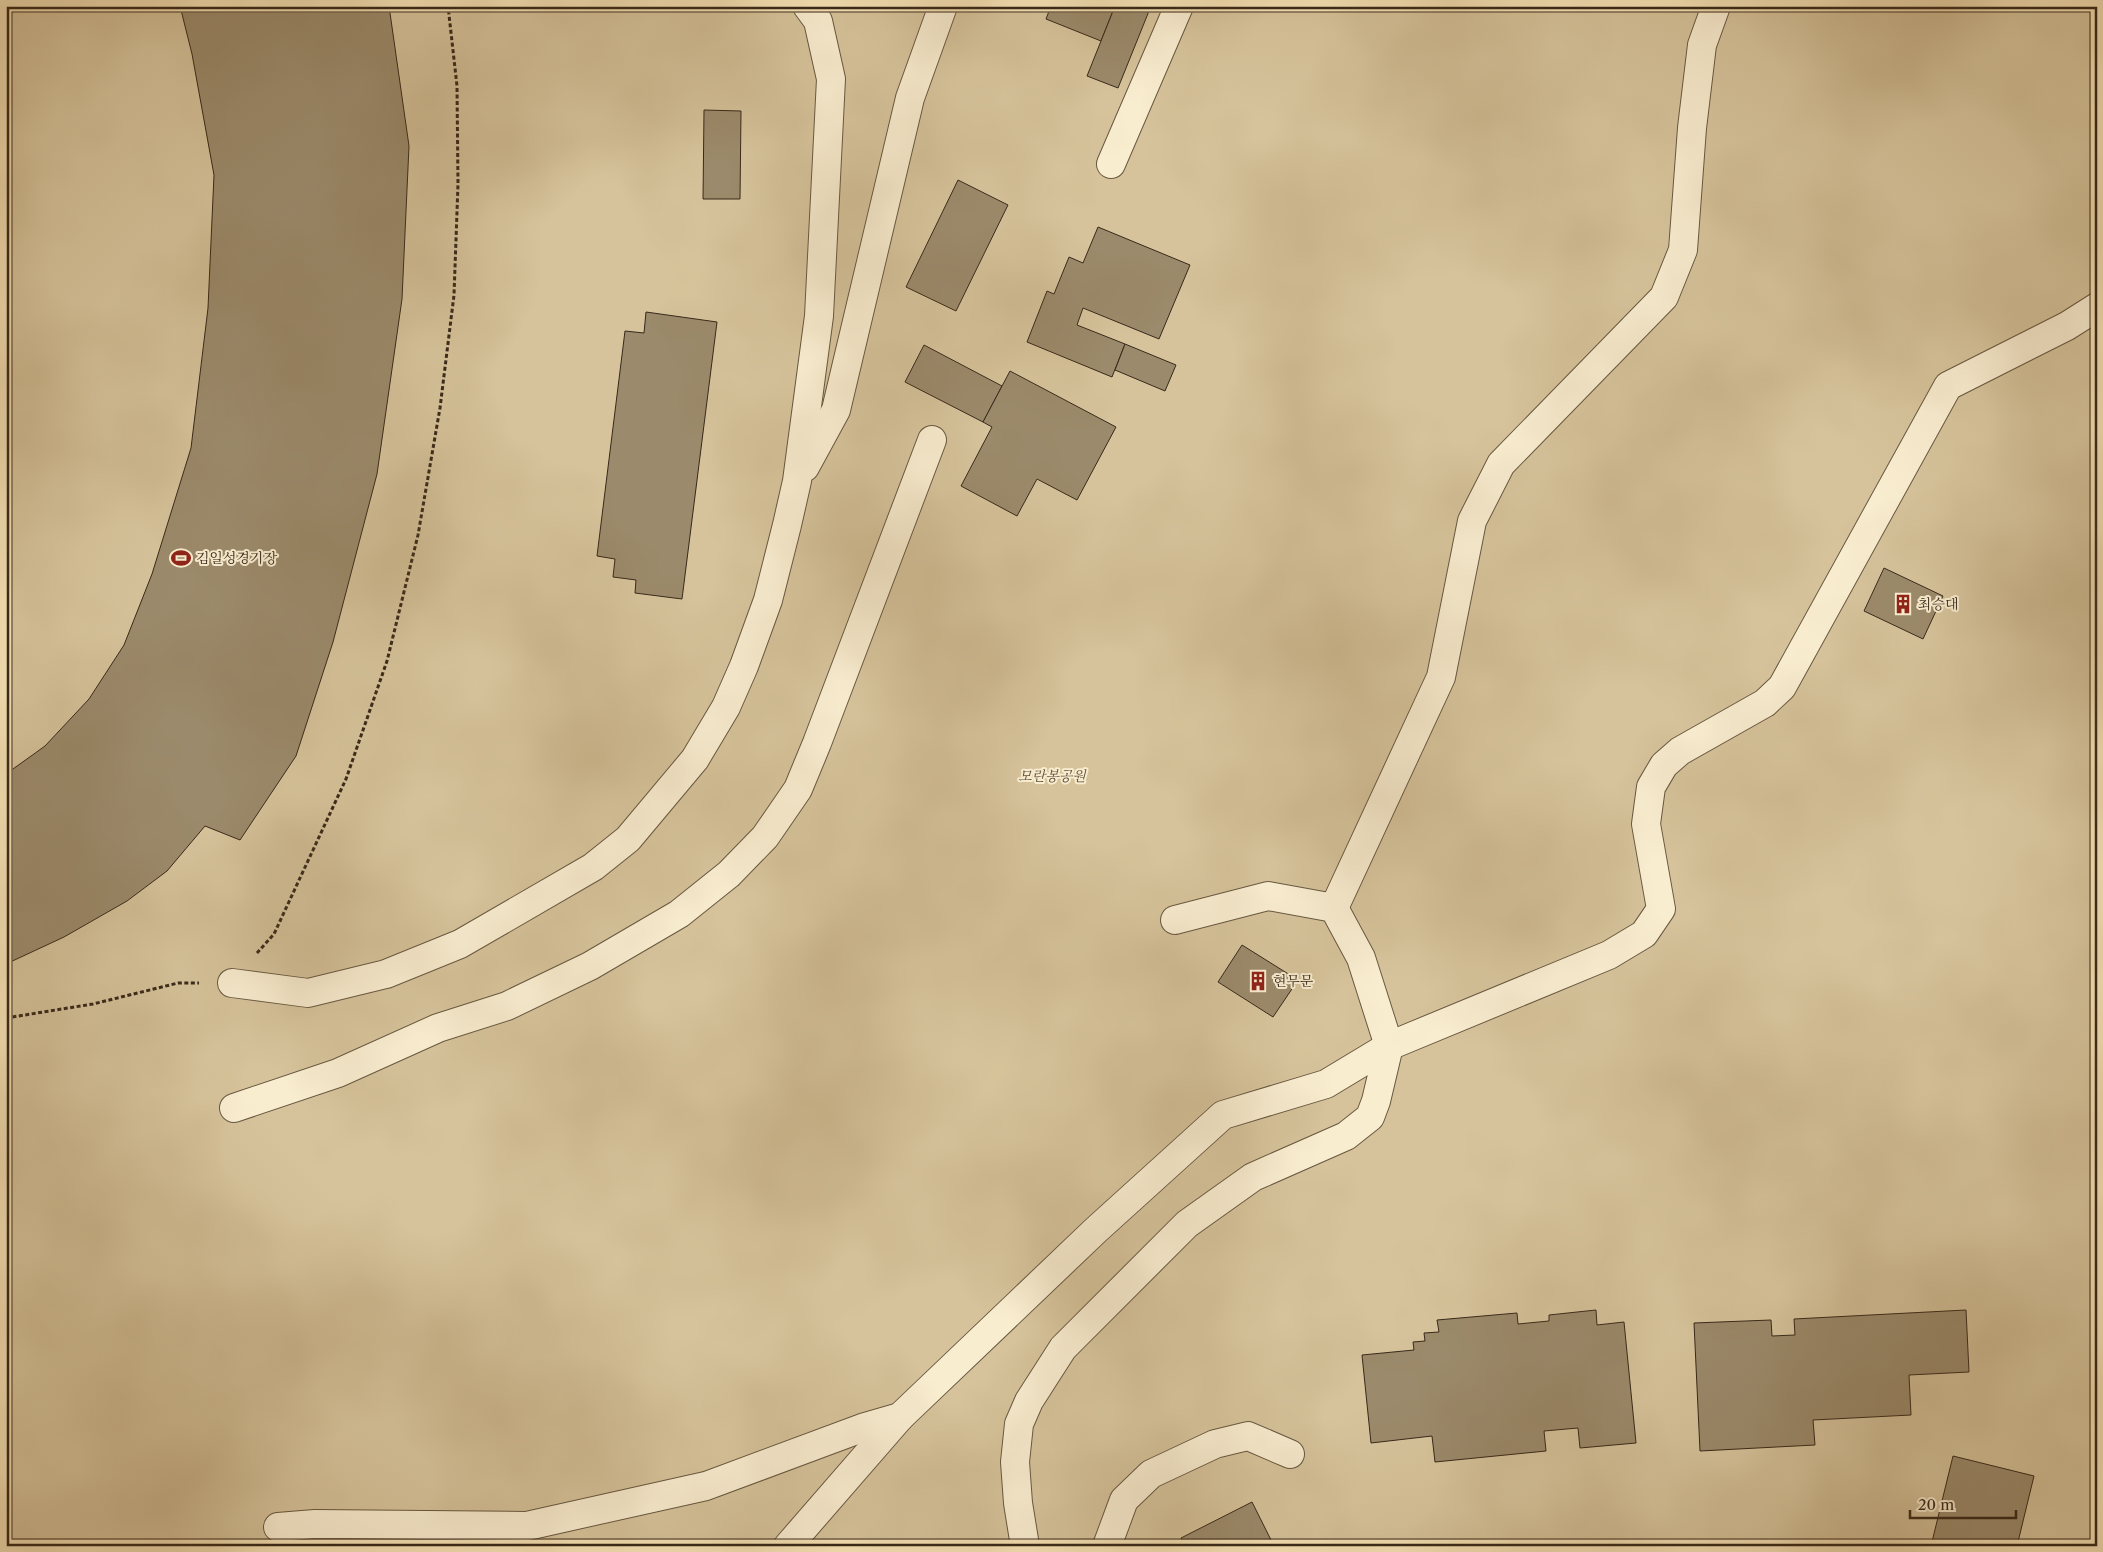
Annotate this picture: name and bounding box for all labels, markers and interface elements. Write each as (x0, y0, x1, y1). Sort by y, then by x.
sports icon: 김일성경기장 (170, 547, 192, 569)
place label: 김일성경기장 (196, 549, 278, 567)
building icon: 최승대 (1892, 593, 1914, 615)
place label: 최승대 (1918, 595, 1959, 613)
park label: 모란봉공원 (1018, 767, 1087, 785)
building icon: 현무문 (1247, 970, 1269, 992)
place label: 현무문 (1273, 972, 1314, 990)
scale bar (1910, 1487, 2017, 1519)
text: 20 m (1918, 1495, 1954, 1514)

